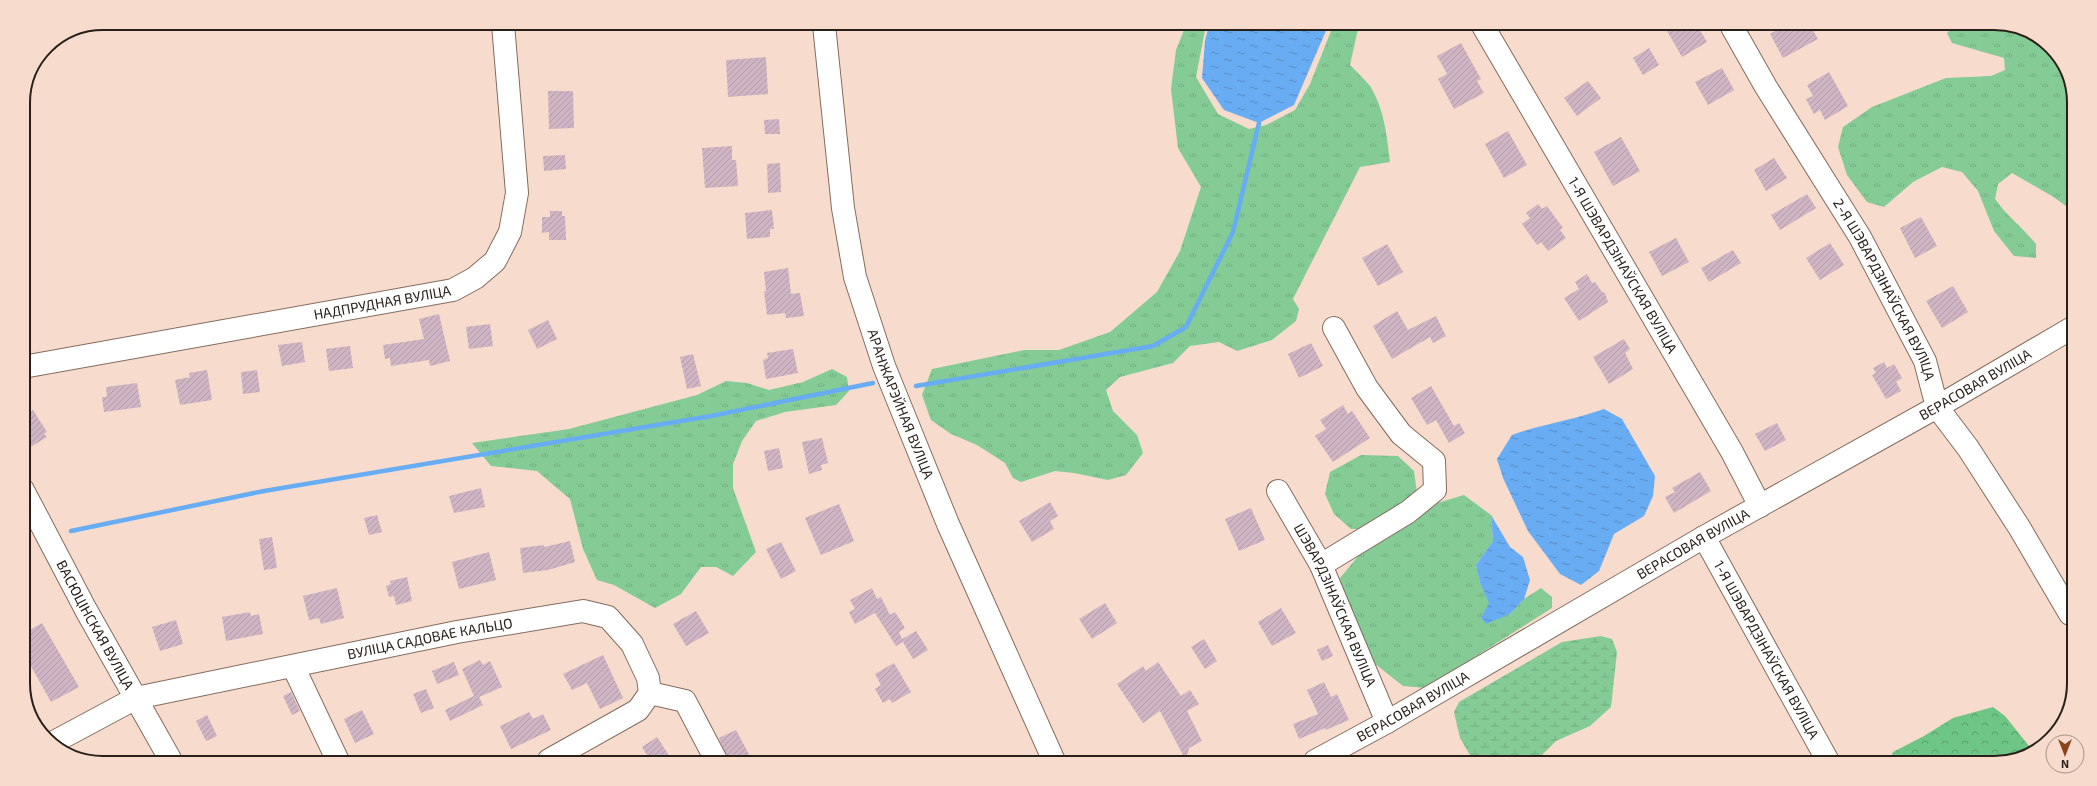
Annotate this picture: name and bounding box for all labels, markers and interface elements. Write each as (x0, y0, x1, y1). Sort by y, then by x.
street label: 1-Я ШЭВАРДЗІНАЎСКАЯ ВУЛІЦА (1565, 174, 1681, 356)
street label: 2-Я ШЭВАРДЗІНАЎСКАЯ ВУЛІЦА (1830, 195, 1939, 382)
street label: НАДПРУДНАЯ ВУЛІЦА (312, 281, 452, 323)
street label: АРАНЖАРЭЙНАЯ ВУЛІЦА (865, 327, 938, 482)
street label: ВЕРАСОВАЯ ВУЛІЦА (1916, 345, 2034, 423)
street label: ВЕРАСОВАЯ ВУЛІЦА (1633, 504, 1752, 582)
street label: ШЭВАРДЗІНАЎСКАЯ ВУЛІЦА (1291, 520, 1380, 689)
street label: ВАСЮЦІНСКАЯ ВУЛІЦА (53, 557, 138, 693)
street label: 1-Я ШЭВАРДЗІНАЎСКАЯ ВУЛІЦА (1711, 557, 1823, 742)
street label: ВУЛІЦА САДОВАЕ КАЛЬЦО (346, 614, 514, 662)
street label: ВЕРАСОВАЯ ВУЛІЦА (1353, 667, 1472, 745)
north arrow (2045, 734, 2085, 774)
text: N (2061, 758, 2069, 771)

